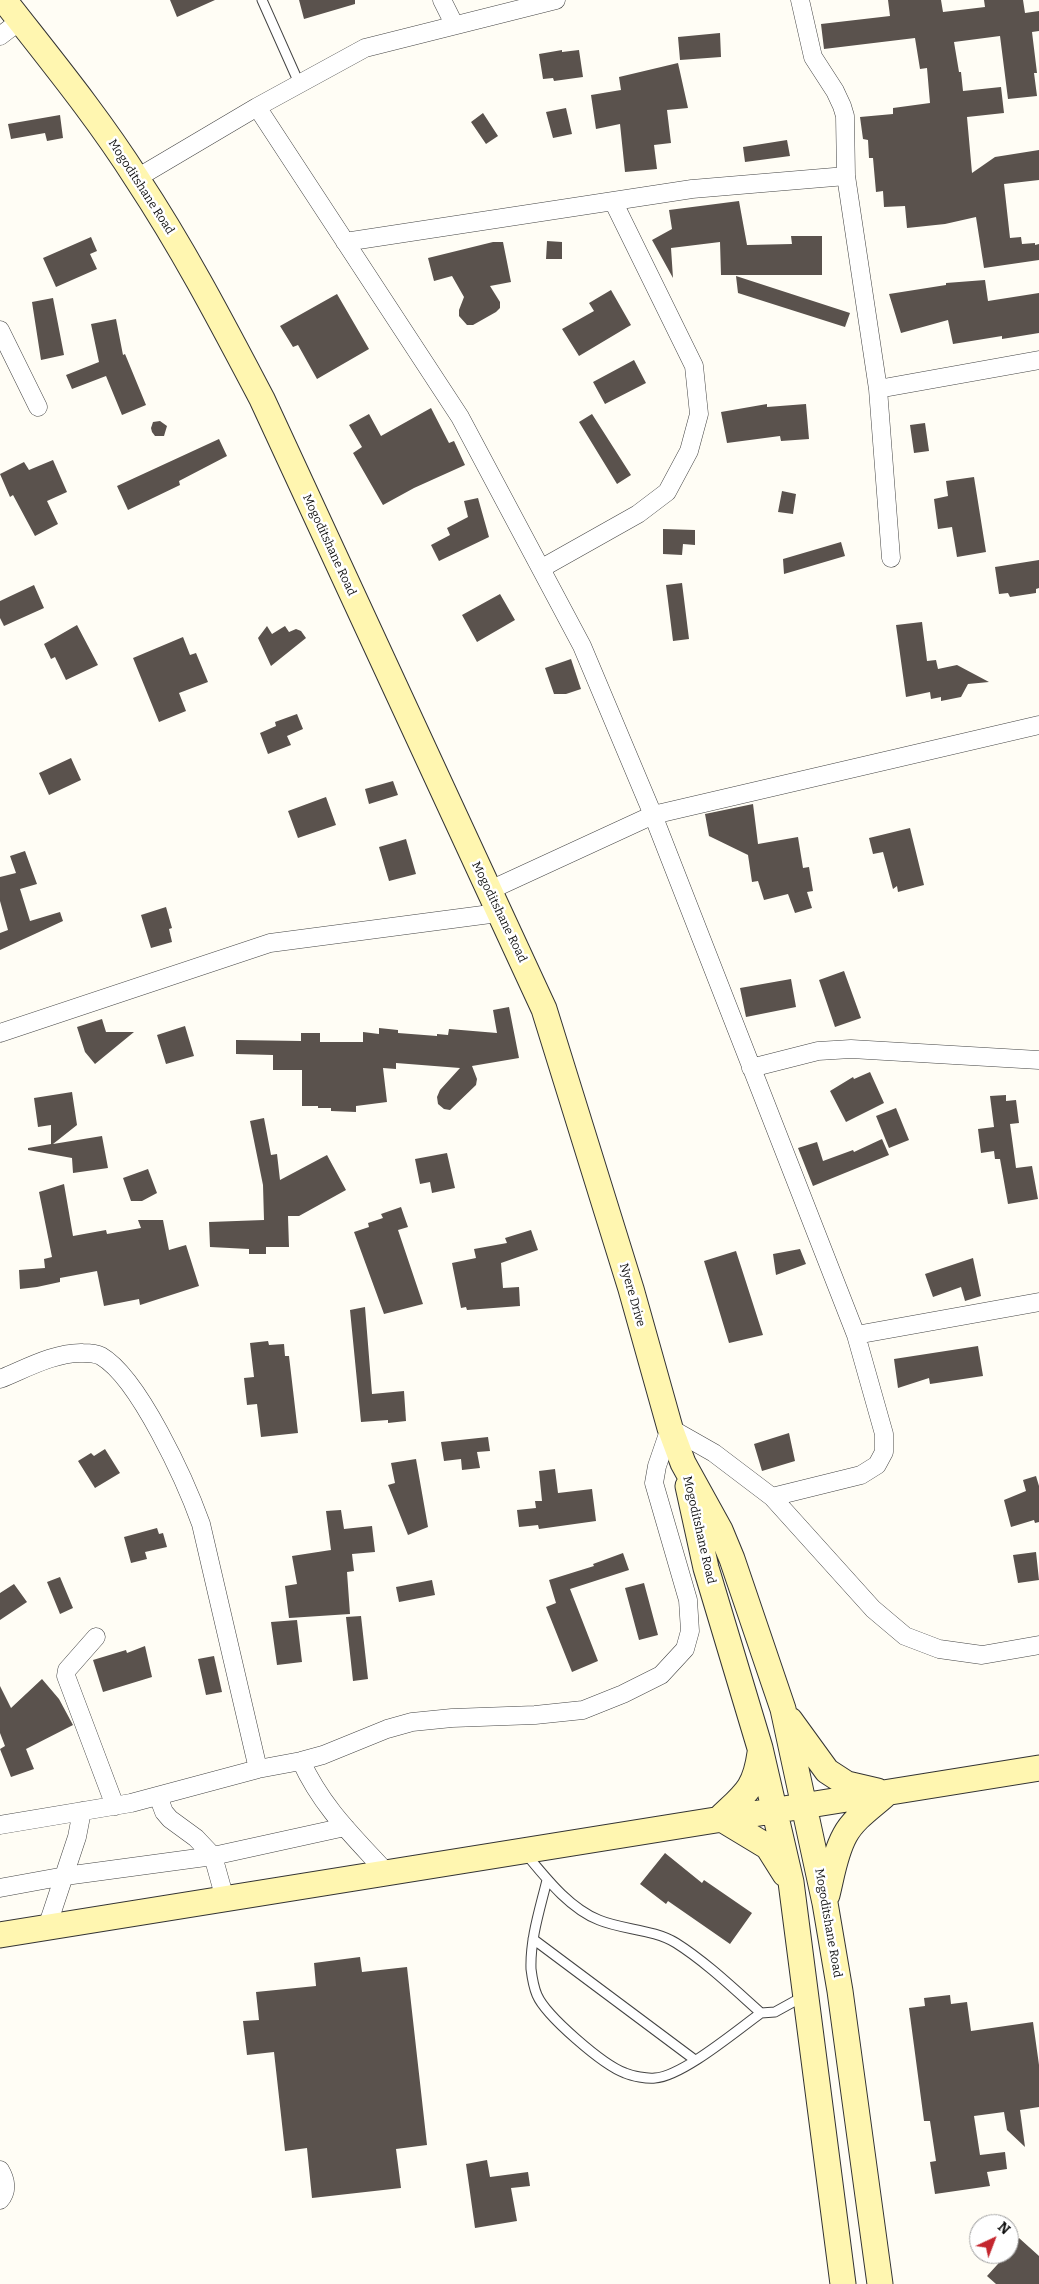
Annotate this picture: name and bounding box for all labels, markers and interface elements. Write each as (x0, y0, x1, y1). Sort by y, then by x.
street label: Mogoditshane Road (105, 137, 177, 237)
street label: Mogoditshane Road (299, 492, 359, 598)
street label: Mogoditshane Road (468, 859, 530, 965)
street label: Nyere Drive (616, 1262, 648, 1328)
street label: Mogoditshane Road (680, 1475, 718, 1585)
street label: Mogoditshane Road (811, 1867, 845, 1979)
north arrow (969, 2214, 1019, 2264)
text: N (994, 2218, 1014, 2238)

